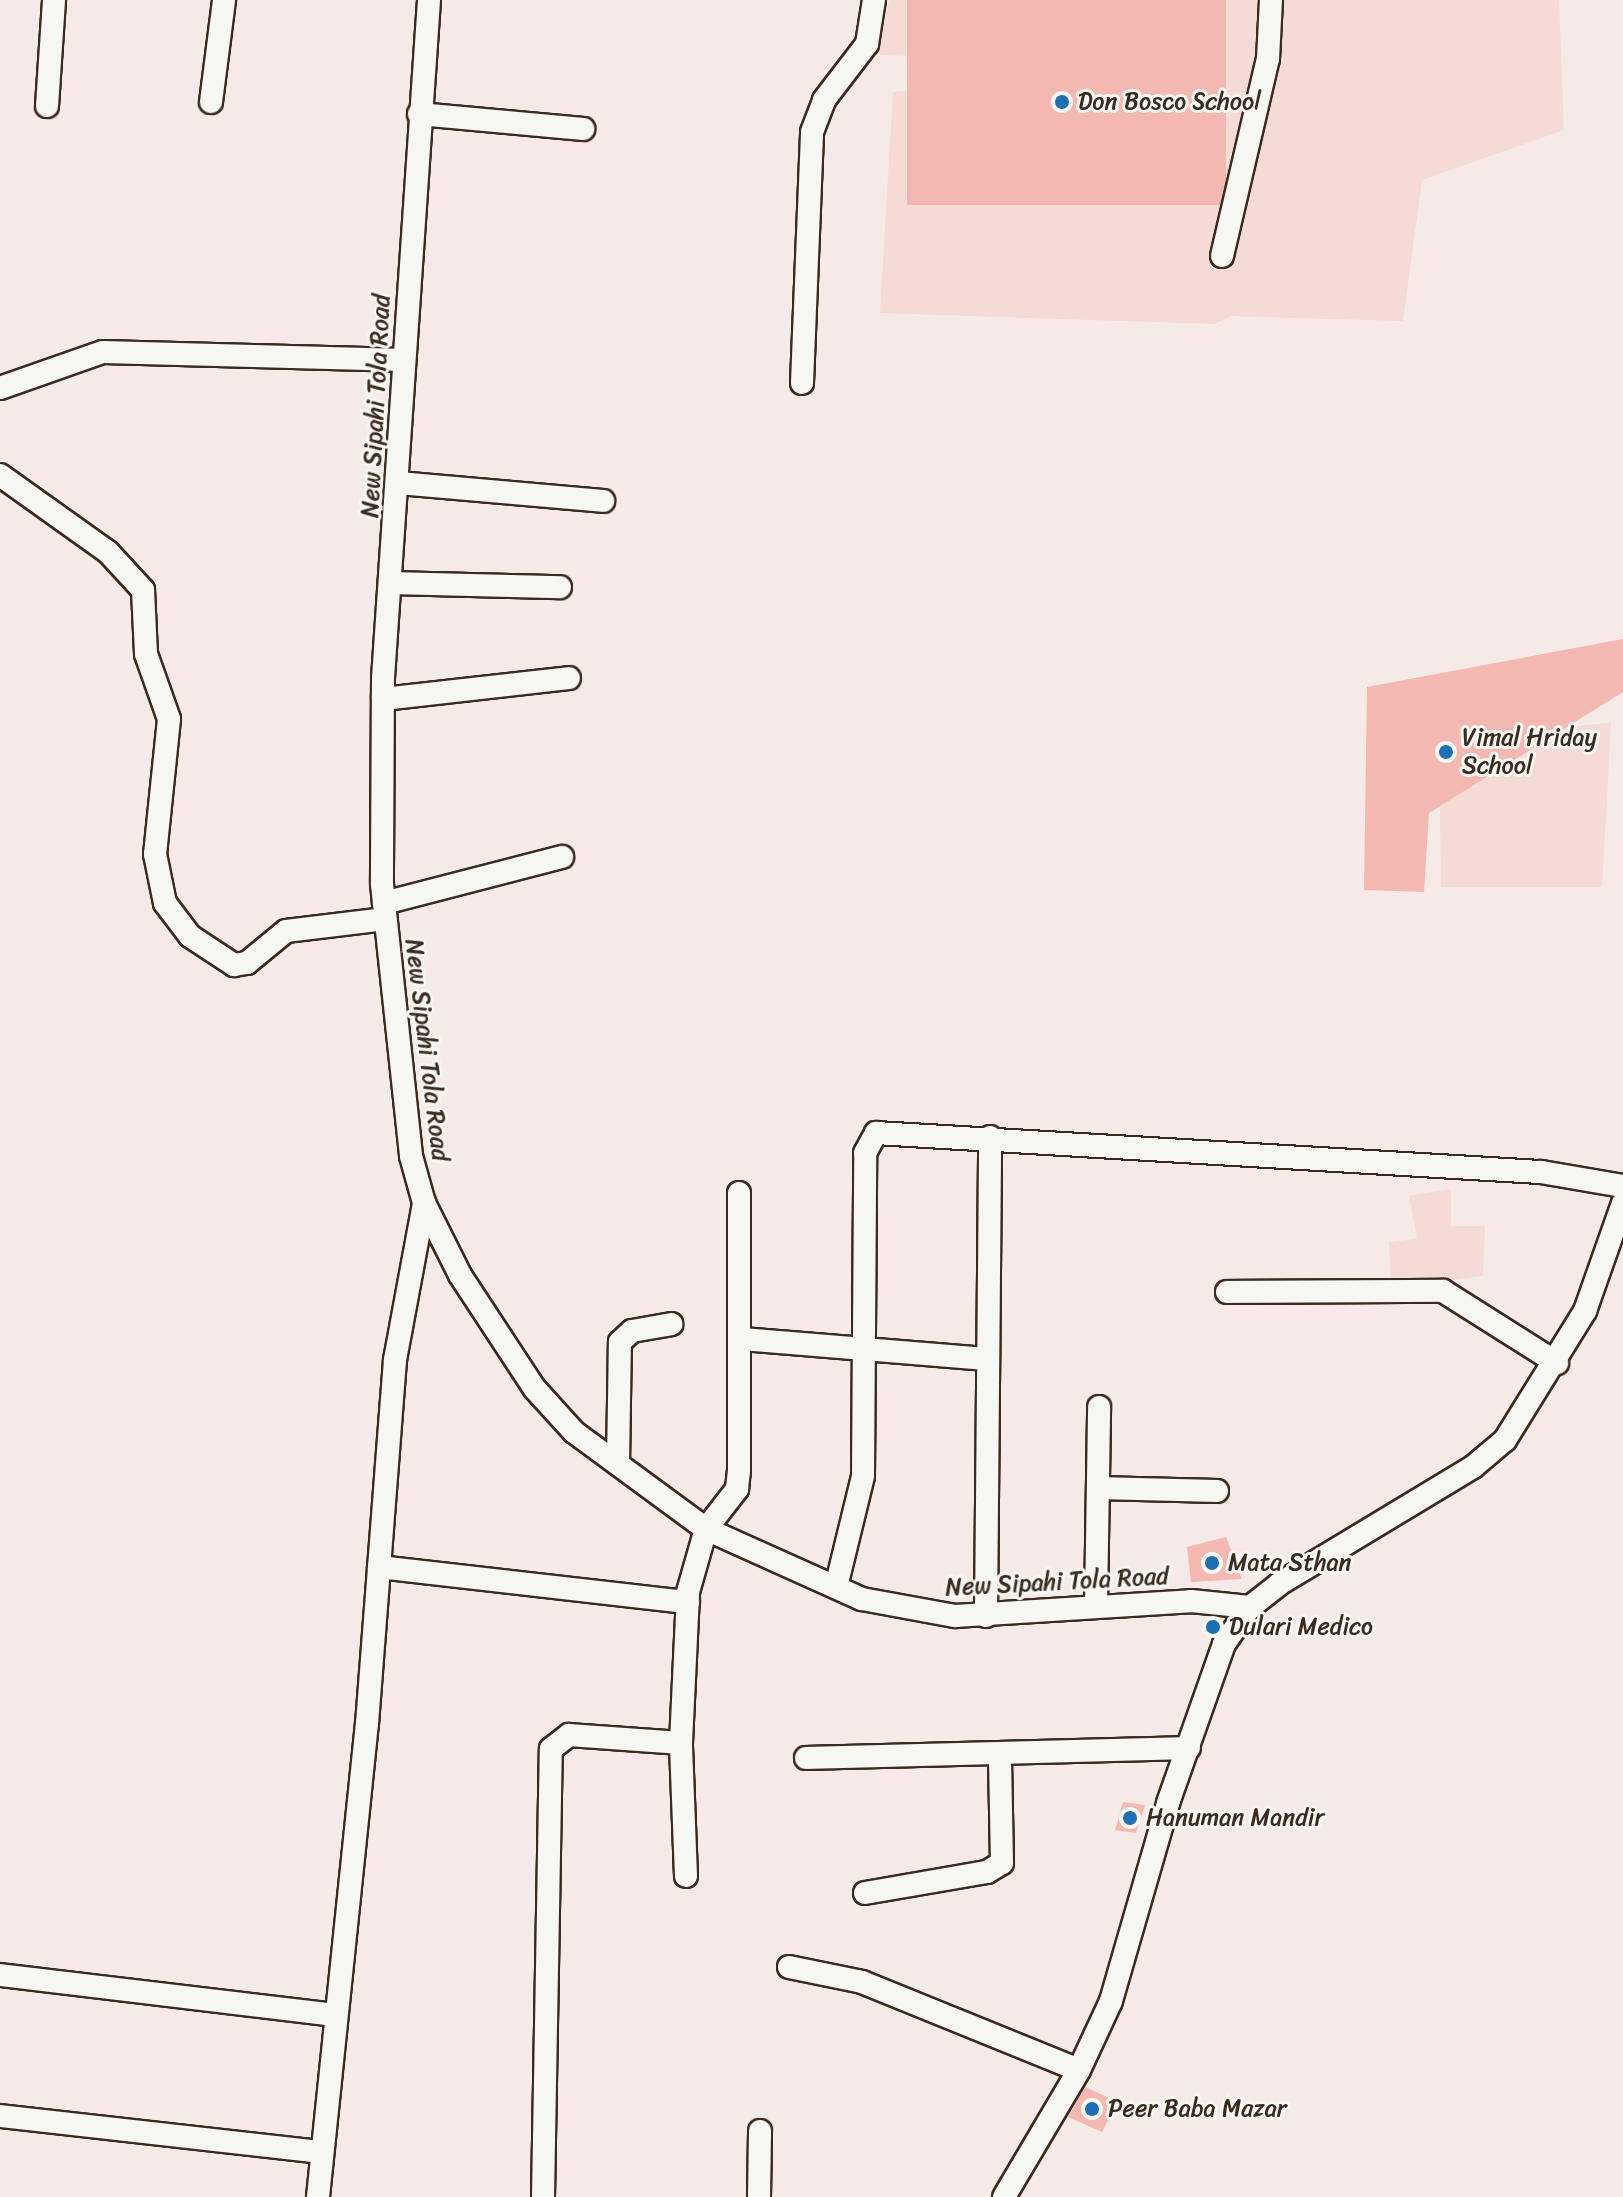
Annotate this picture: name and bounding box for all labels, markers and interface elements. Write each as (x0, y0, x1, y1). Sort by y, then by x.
place label: Don Bosco School (1078, 88, 1263, 116)
marker: Don Bosco School (1053, 93, 1071, 111)
street label: New Sipahi Tola Road (356, 294, 396, 518)
place label: Vimal Hriday School (1462, 724, 1597, 780)
marker: Vimal Hriday School (1437, 743, 1455, 761)
street label: New Sipahi Tola Road (399, 937, 455, 1163)
place label: Mata Sthan (1228, 1549, 1352, 1577)
marker: Mata Sthan (1203, 1554, 1221, 1572)
street label: New Sipahi Tola Road (945, 1562, 1169, 1602)
place label: Dulari Medico (1229, 1613, 1373, 1641)
marker: Dulari Medico (1204, 1618, 1222, 1636)
place label: Hanuman Mandir (1146, 1804, 1324, 1832)
marker: Hanuman Mandir (1121, 1809, 1139, 1827)
place label: Peer Baba Mazar (1108, 2095, 1287, 2123)
marker: Peer Baba Mazar (1083, 2100, 1101, 2118)

